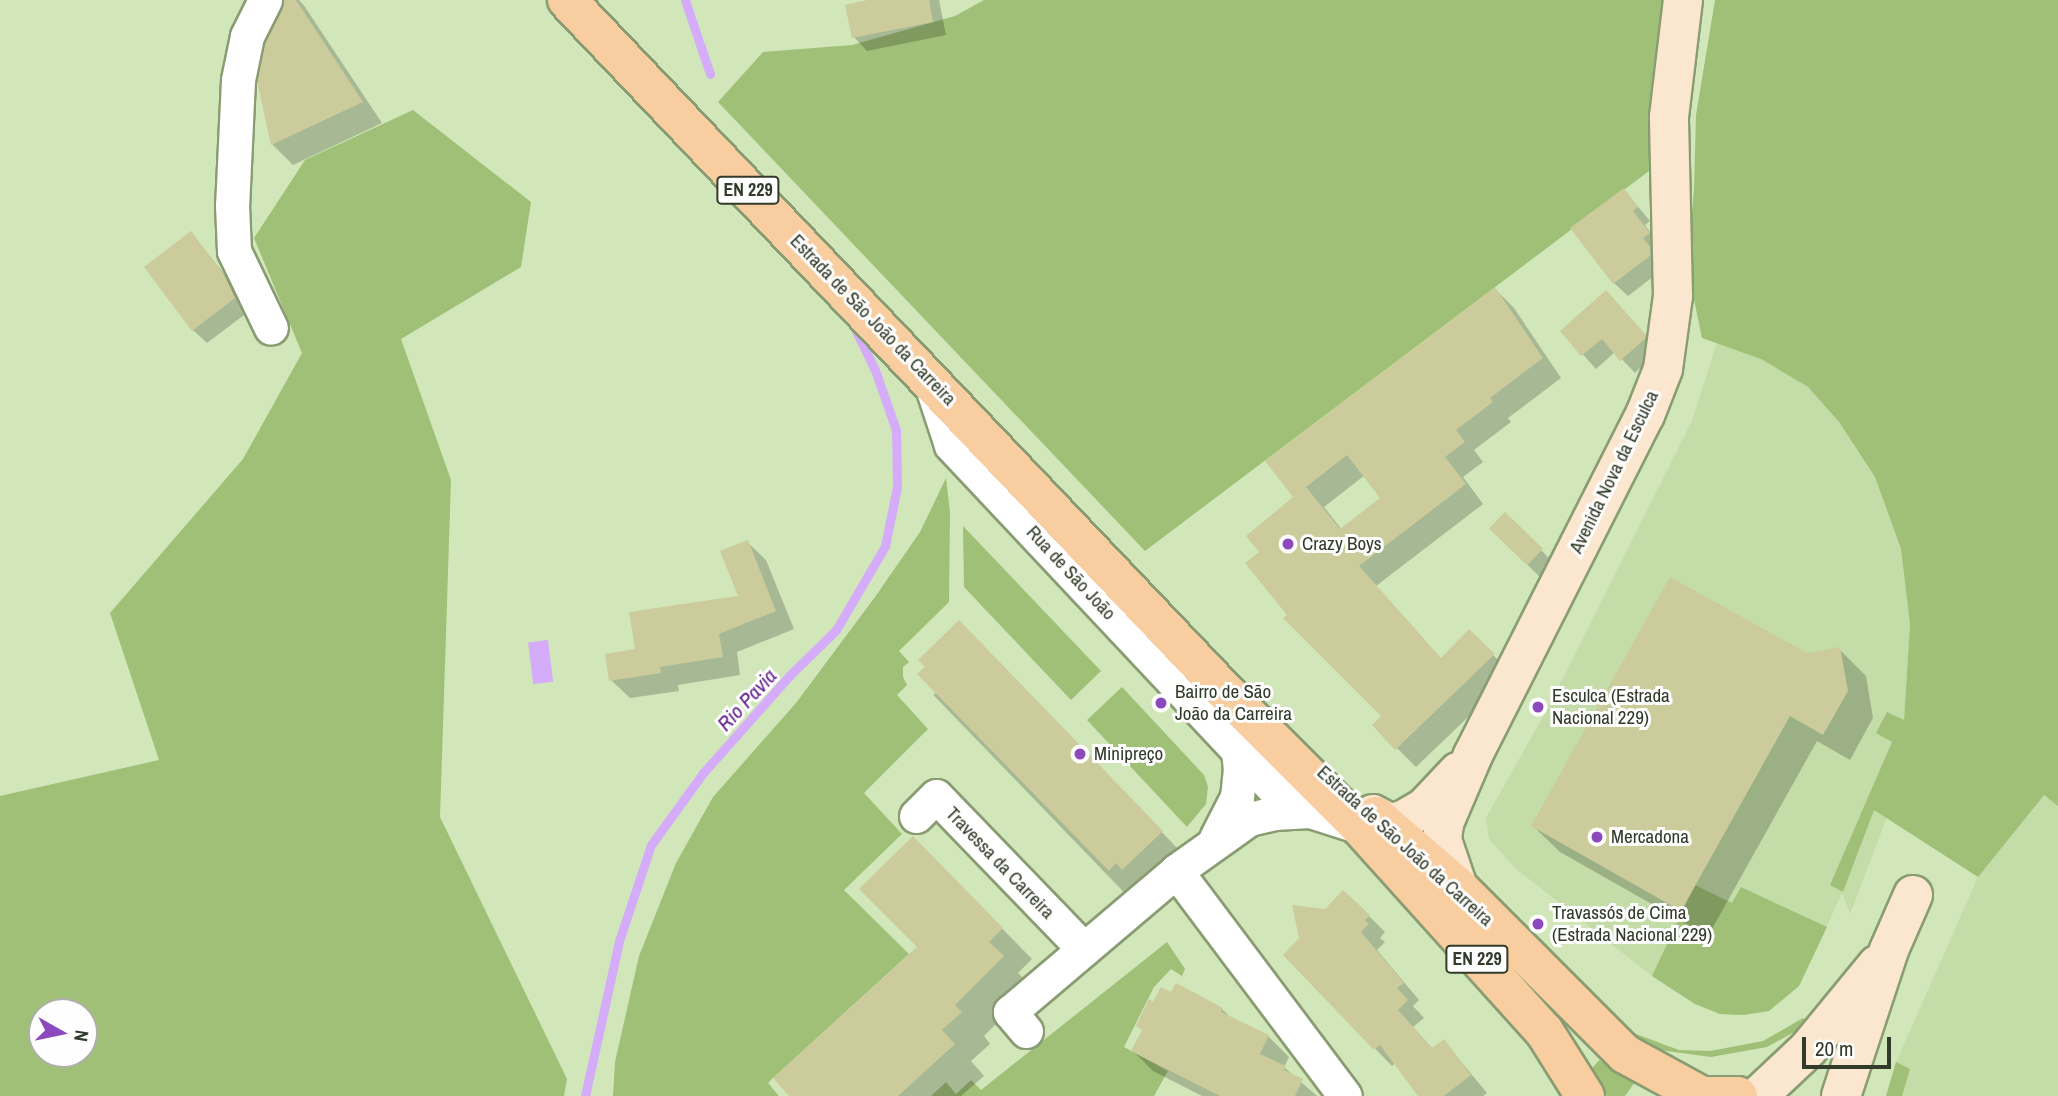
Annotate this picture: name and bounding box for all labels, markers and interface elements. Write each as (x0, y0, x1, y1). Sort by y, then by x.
road number: EN 229 (715, 176, 781, 204)
street label: Estrada de São João da Carreira (785, 230, 961, 410)
street label: Avenida Nova da Esculca (1565, 387, 1663, 557)
street label: Rua de São João (1022, 521, 1120, 625)
place label: Crazy Boys (1302, 533, 1382, 555)
marker: Crazy Boys (1280, 536, 1296, 552)
water label: Rio Pavia (712, 664, 782, 736)
place label: Bairro de São João da Carreira (1175, 681, 1292, 725)
place label: Esculca (Estrada Nacional 229) (1552, 685, 1670, 729)
marker: Bairro de São João da Carreira (1153, 695, 1169, 711)
marker: Esculca (Estrada Nacional 229) (1530, 699, 1546, 715)
place label: Minipreço (1094, 743, 1163, 765)
marker: Minipreço (1072, 746, 1088, 762)
street label: Estrada de São João da Carreira (1312, 761, 1498, 931)
street label: Travessa da Carreira (941, 802, 1059, 924)
place label: Mercadona (1611, 826, 1689, 848)
marker: Mercadona (1589, 829, 1605, 845)
place label: Travassós de Cima (Estrada Nacional 229) (1552, 902, 1712, 946)
marker: Travassós de Cima (Estrada Nacional 229) (1530, 916, 1546, 932)
road number: EN 229 (1444, 944, 1510, 974)
north arrow (28, 998, 98, 1068)
scale bar (1806, 1023, 1895, 1066)
text: N (68, 1028, 95, 1044)
text: 20 m (1815, 1034, 1853, 1063)

